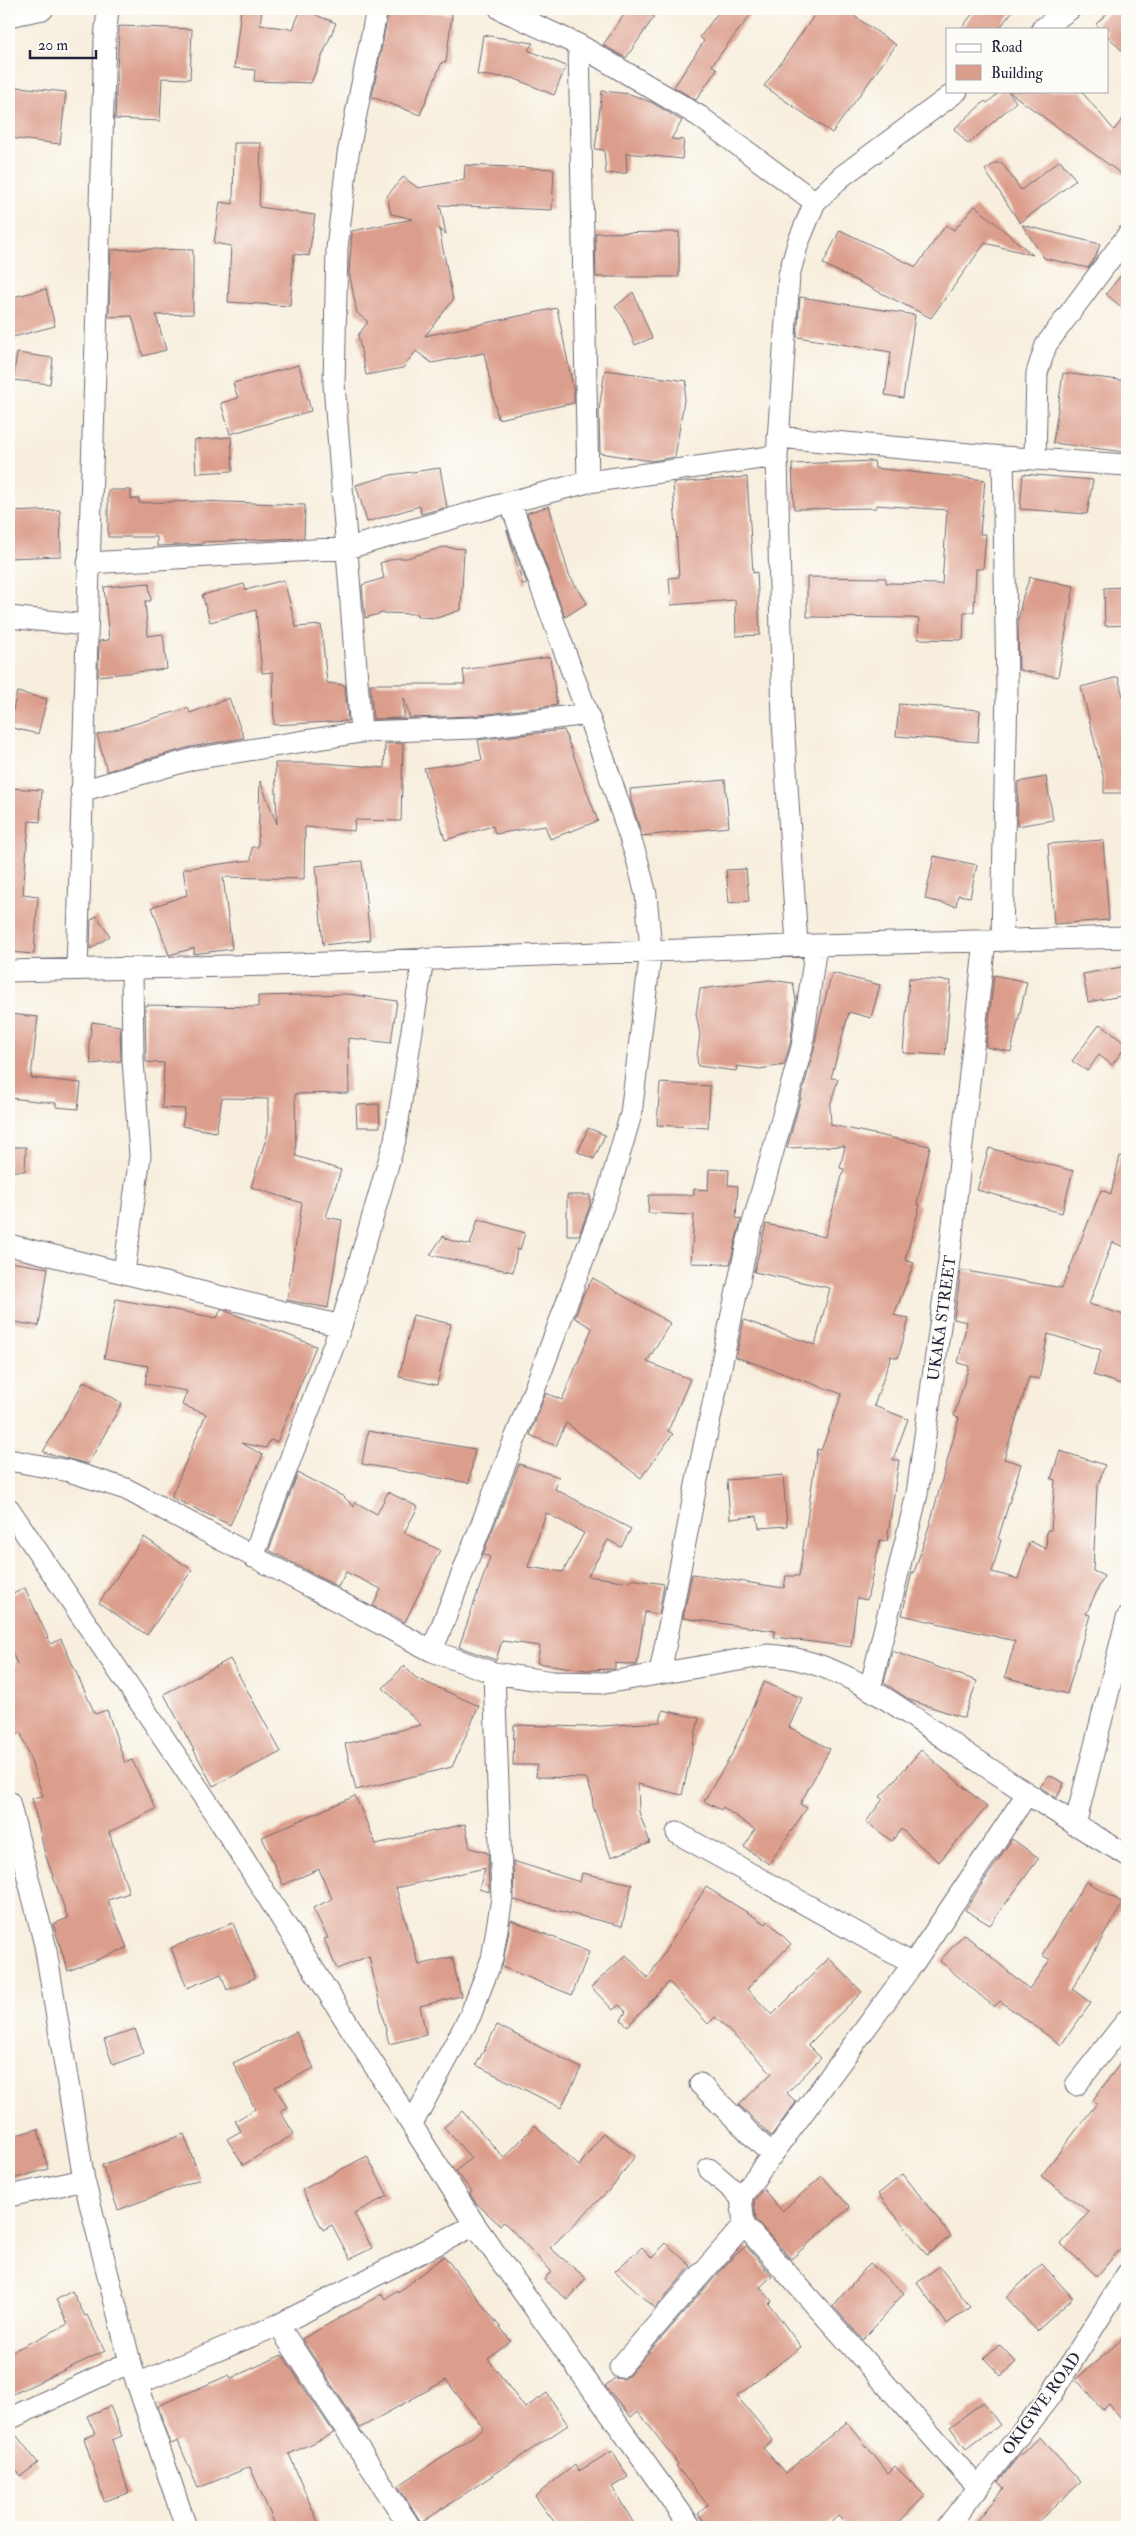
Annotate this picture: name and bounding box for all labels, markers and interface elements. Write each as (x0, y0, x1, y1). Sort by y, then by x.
scale bar (30, 28, 96, 60)
legend (946, 28, 1108, 92)
text: 20 m (38, 36, 68, 55)
text: Road (991, 38, 1023, 57)
text: Building (991, 64, 1043, 83)
street label: UKAKA STREET (923, 1254, 961, 1382)
street label: OKIGWE ROAD (998, 2348, 1086, 2459)

